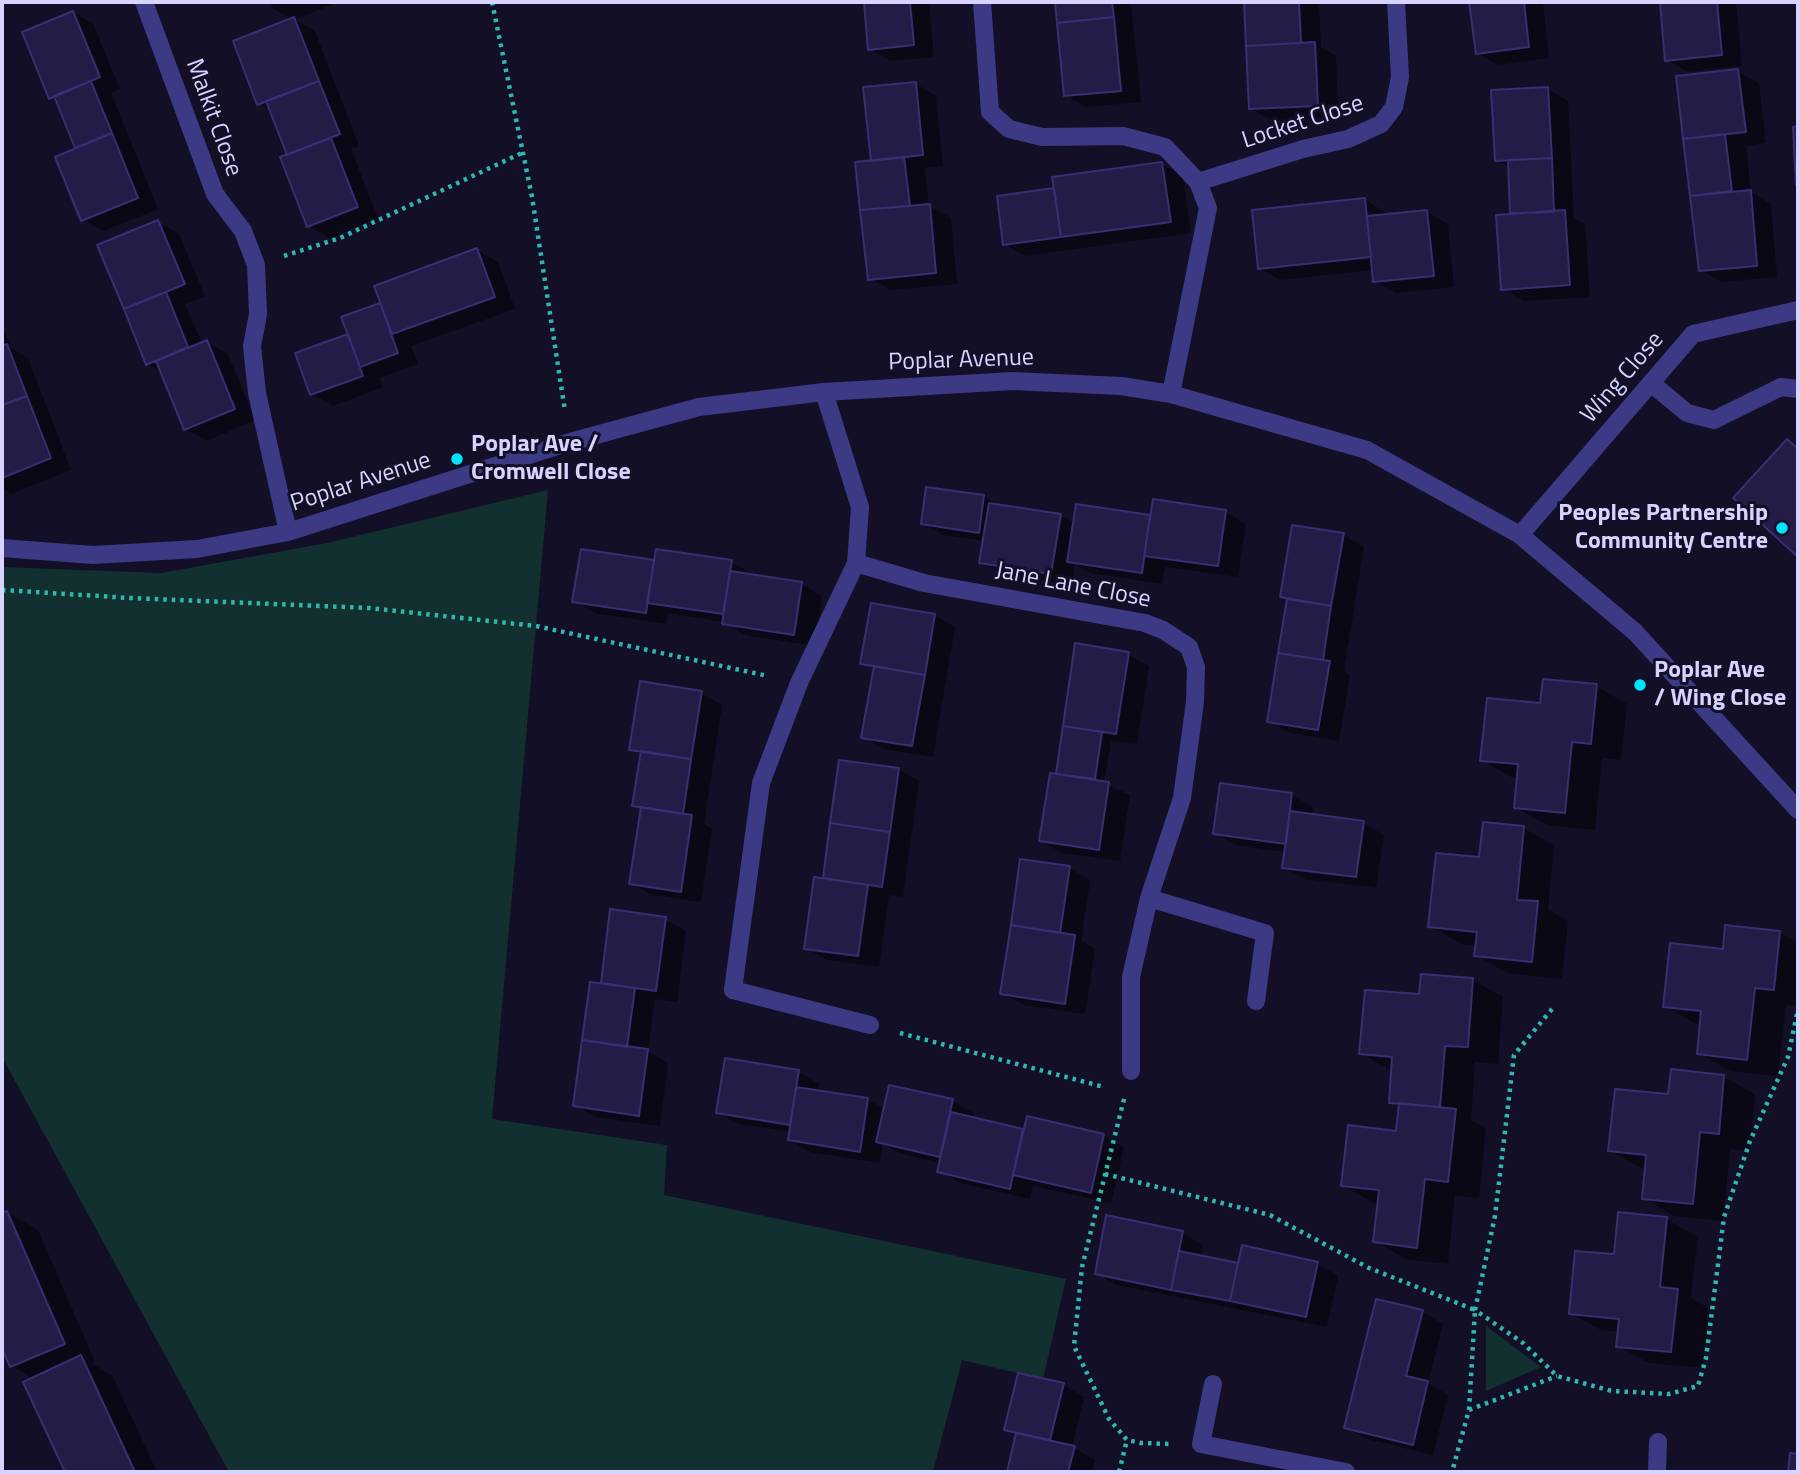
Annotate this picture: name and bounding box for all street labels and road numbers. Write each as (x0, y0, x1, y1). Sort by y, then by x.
street label: Malkit Close (178, 55, 248, 181)
street label: Locket Close (1239, 90, 1367, 156)
street label: Wing Close (1576, 326, 1670, 430)
street label: Poplar Avenue (888, 344, 1034, 378)
street label: Poplar Avenue (287, 447, 435, 519)
street label: Jane Lane Close (993, 557, 1153, 615)

